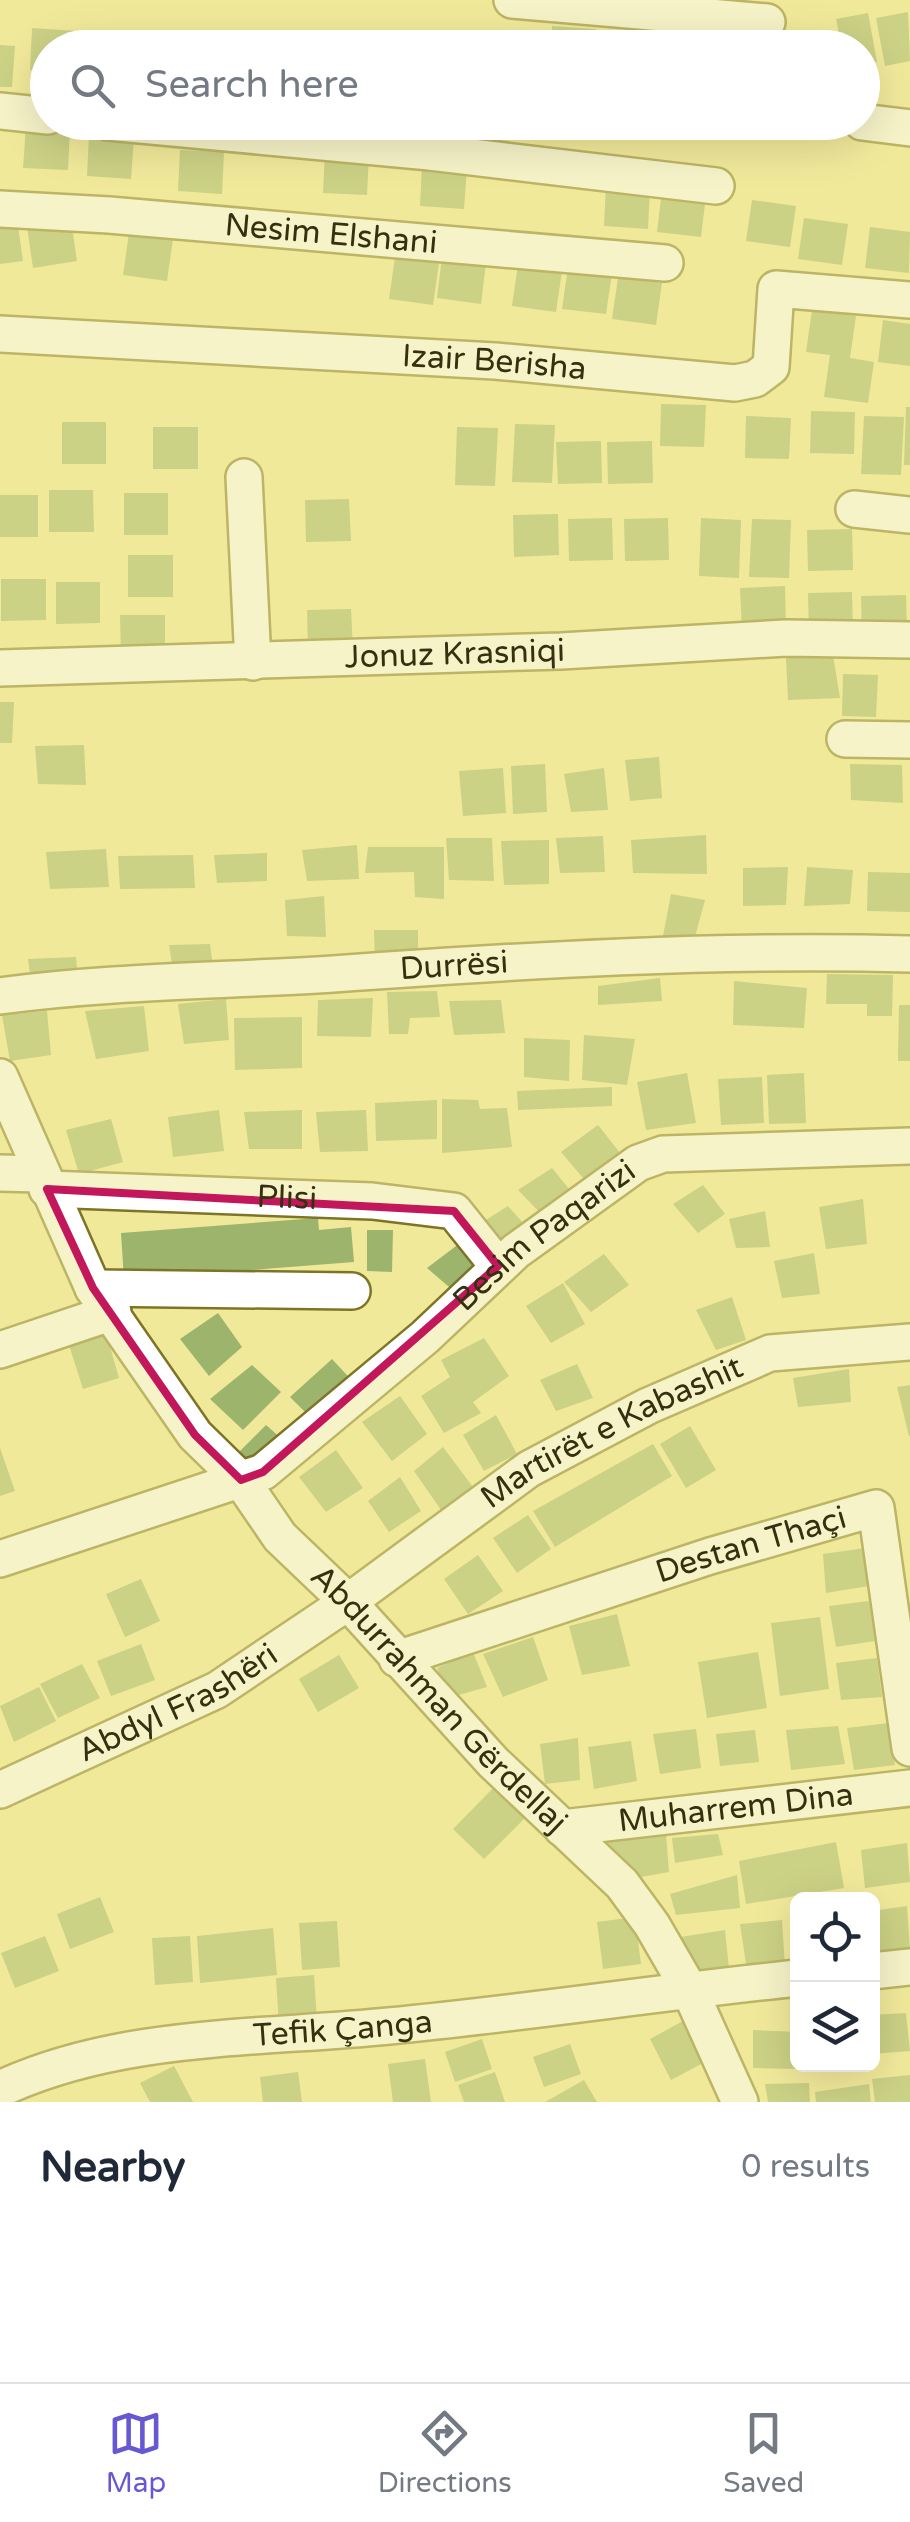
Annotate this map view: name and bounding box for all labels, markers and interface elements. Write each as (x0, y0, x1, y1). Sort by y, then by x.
search box (30, 30, 880, 140)
icon: search (65, 58, 120, 113)
text: Search here (145, 62, 359, 108)
street label: Nesim Elshani (223, 206, 439, 262)
street label: Izair Berisha (401, 337, 588, 388)
street label: Jonuz Krasniqi (344, 632, 565, 677)
street label: Durrësi (398, 943, 509, 988)
street label: Besim Paqarizi (445, 1152, 643, 1319)
street label: Plisi (256, 1178, 318, 1218)
street label: Martirët e Kabashit (474, 1348, 749, 1517)
street label: Destan Thaçi (651, 1499, 851, 1592)
street label: Abdurrahman Gërdellaj (303, 1557, 575, 1841)
street label: Abdyl Frashëri (72, 1636, 285, 1770)
street label: Muharrem Dina (616, 1776, 856, 1840)
map controls (790, 1892, 880, 2072)
button: locate (790, 1892, 880, 1982)
button: layers (790, 1982, 880, 2072)
street label: Tefik Çanga (252, 2003, 434, 2055)
text: Nearby (40, 2142, 185, 2193)
text: 0 results (741, 2148, 870, 2186)
tab: Map (106, 2406, 166, 2500)
tab: Directions (378, 2406, 512, 2500)
tab: Saved (723, 2406, 804, 2500)

